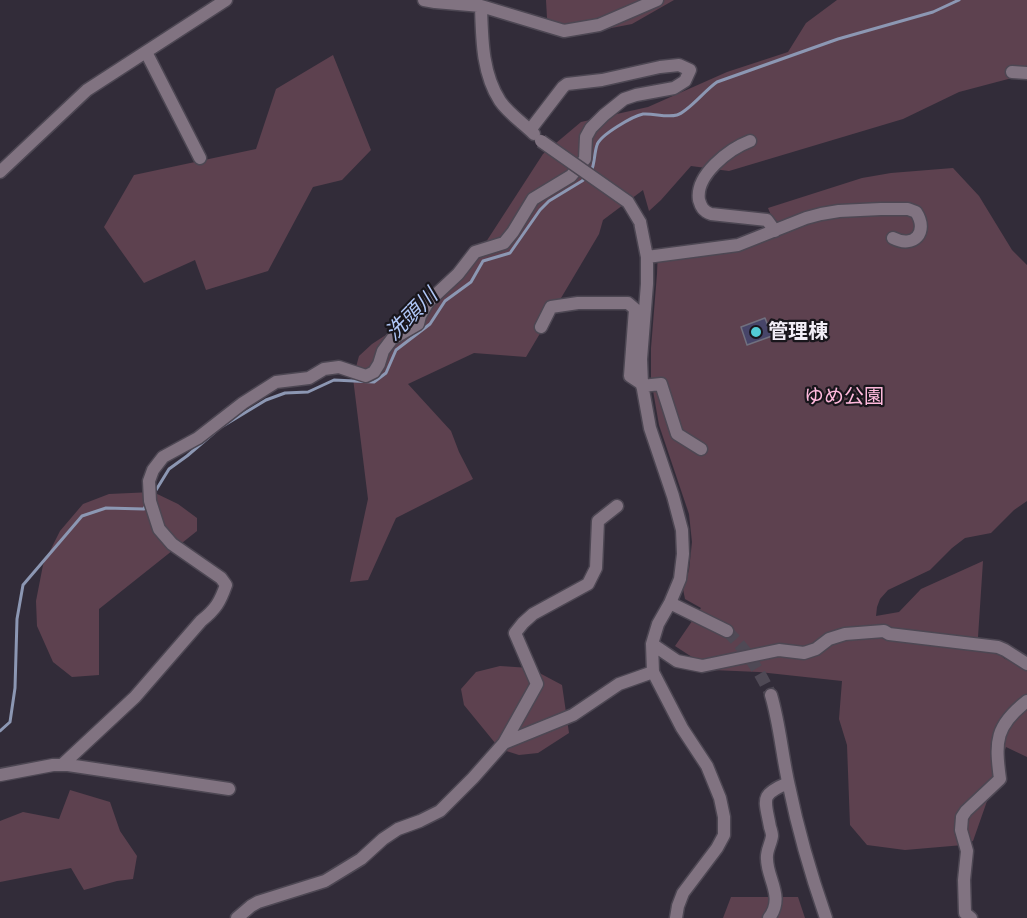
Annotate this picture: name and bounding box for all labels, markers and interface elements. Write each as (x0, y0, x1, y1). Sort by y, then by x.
water label: 洗頭川 (381, 284, 443, 346)
place label: 管理棟 (768, 320, 828, 344)
marker: 管理棟 (749, 325, 763, 339)
park label: ゆめ公園 (804, 385, 884, 409)

